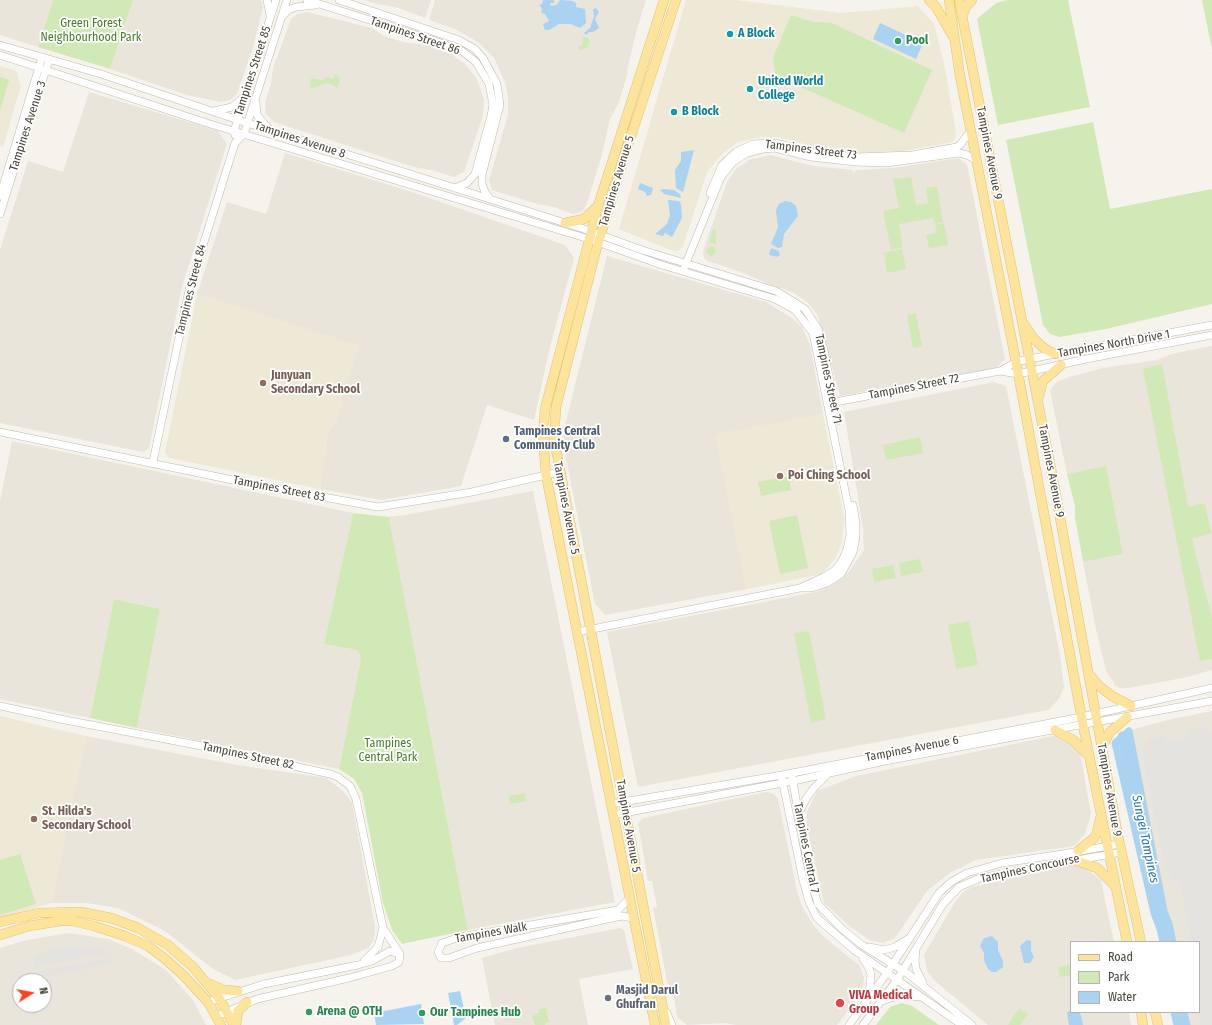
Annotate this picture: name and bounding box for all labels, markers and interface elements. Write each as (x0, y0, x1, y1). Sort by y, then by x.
street label: Tampines Street 86 (368, 14, 462, 58)
park label: Green Forest Neighbourhood Park (41, 17, 141, 45)
street label: Tampines Street 85 (232, 24, 274, 118)
place label: A Block (738, 27, 775, 41)
marker: A Block (725, 29, 735, 39)
place label: Pool (906, 34, 928, 48)
marker: Pool (893, 36, 903, 46)
place label: United World College (758, 75, 823, 103)
street label: Tampines Avenue 3 (7, 79, 49, 173)
marker: United World College (745, 84, 755, 94)
place label: B Block (682, 105, 719, 119)
street label: Tampines Avenue 9 (973, 105, 1005, 201)
marker: B Block (669, 107, 679, 117)
street label: Tampines Avenue 8 (253, 119, 347, 161)
street label: Tampines Avenue 5 (596, 134, 638, 228)
street label: Tampines Street 73 (764, 137, 858, 163)
street label: Tampines Street 84 (173, 243, 209, 337)
street label: Tampines North Drive 1 (1057, 327, 1171, 361)
street label: Tampines Street 71 (811, 333, 845, 425)
place label: Junyuan Secondary School (271, 369, 360, 397)
street label: Tampines Street 72 (867, 371, 961, 403)
marker: Junyuan Secondary School (258, 378, 268, 388)
street label: Tampines Avenue 9 (1035, 423, 1067, 519)
place label: Tampines Central Community Club (514, 425, 600, 453)
marker: Tampines Central Community Club (501, 434, 511, 444)
street label: Tampines Avenue 5 (550, 460, 582, 556)
place label: Poi Ching School (788, 469, 870, 483)
marker: Poi Ching School (775, 471, 785, 481)
street label: Tampines Street 83 (232, 473, 326, 505)
street label: Tampines Avenue 6 (864, 733, 960, 765)
park label: Tampines Central Park (359, 737, 417, 765)
street label: Tampines Street 82 (201, 739, 295, 773)
street label: Tampines Avenue 9 (1094, 742, 1124, 838)
street label: Tampines Avenue 5 (613, 778, 643, 874)
water label: Sungei Tampines (1128, 794, 1162, 884)
street label: Tampines Central 7 (790, 801, 822, 895)
place label: St. Hilda's Secondary School (42, 805, 131, 833)
marker: St. Hilda's Secondary School (29, 814, 39, 824)
street label: Tampines Concourse (979, 851, 1081, 887)
street label: Tampines Walk (454, 920, 528, 946)
legend (1070, 941, 1200, 1013)
text: Road (1108, 950, 1133, 964)
text: Park (1108, 970, 1129, 984)
north arrow (12, 973, 52, 1013)
place label: Masjid Darul Ghufran (616, 984, 678, 1012)
text: N (36, 986, 50, 995)
place label: VIVA Medical Group (849, 989, 912, 1017)
text: Water (1108, 990, 1136, 1004)
marker: Masjid Darul Ghufran (603, 993, 613, 1003)
marker: VIVA Medical Group (834, 997, 846, 1009)
place label: Arena @ OTH (317, 1005, 382, 1019)
place label: Our Tampines Hub (430, 1006, 521, 1020)
marker: Arena @ OTH (304, 1007, 314, 1017)
marker: Our Tampines Hub (417, 1008, 427, 1018)

